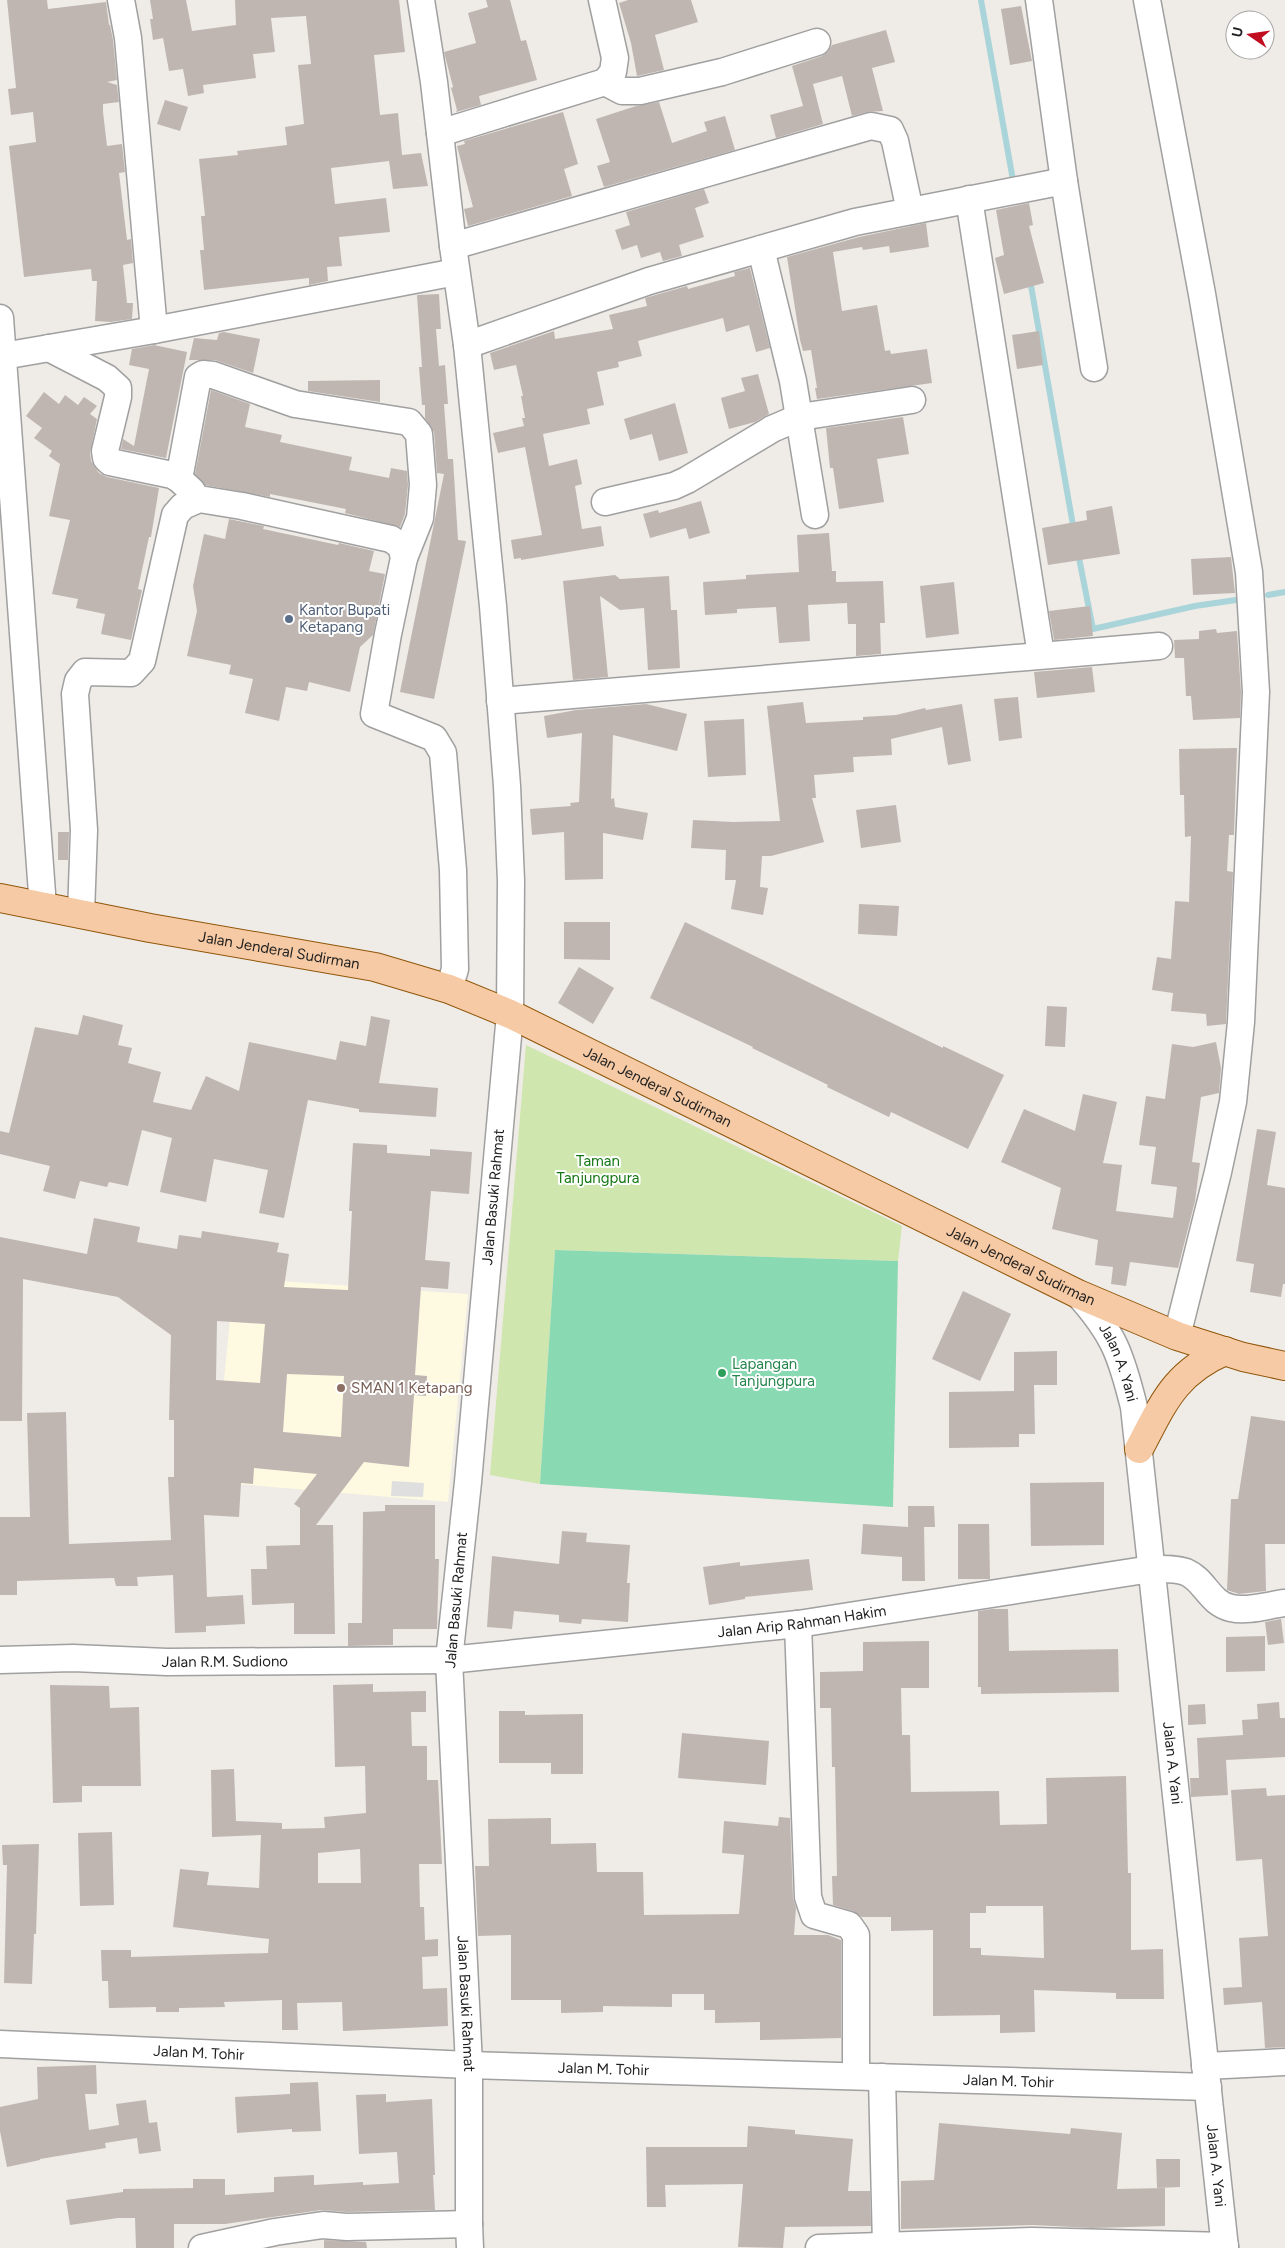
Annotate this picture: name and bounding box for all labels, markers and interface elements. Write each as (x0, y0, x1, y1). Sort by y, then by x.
north arrow (1225, 10, 1275, 60)
text: U (1228, 25, 1247, 39)
place label: Kantor Bupati Ketapang (299, 601, 390, 636)
marker: Kantor Bupati Ketapang (283, 613, 295, 625)
street label: Jalan Jenderal Sudirman (197, 928, 361, 973)
street label: Jalan Jenderal Sudirman (580, 1043, 735, 1131)
street label: Jalan Basuki Rahmat (478, 1128, 508, 1266)
park label: Taman Tanjungpura (557, 1152, 639, 1187)
street label: Jalan Jenderal Sudirman (944, 1222, 1098, 1309)
street label: Jalan A. Yani (1095, 1320, 1141, 1404)
place label: Lapangan Tanjungpura (732, 1355, 815, 1390)
marker: Lapangan Tanjungpura (716, 1367, 728, 1379)
place label: SMAN 1 Ketapang (351, 1379, 472, 1397)
marker: SMAN 1 Ketapang (335, 1382, 347, 1394)
street label: Jalan Basuki Rahmat (441, 1531, 471, 1669)
street label: Jalan Arip Rahman Hakim (716, 1601, 887, 1641)
street label: Jalan R.M. Sudiono (161, 1652, 288, 1671)
street label: Jalan A. Yani (1159, 1721, 1186, 1805)
street label: Jalan Basuki Rahmat (454, 1935, 478, 2072)
street label: Jalan M. Tohir (153, 2042, 245, 2064)
street label: Jalan M. Tohir (558, 2059, 649, 2079)
street label: Jalan M. Tohir (963, 2071, 1054, 2091)
street label: Jalan A. Yani (1203, 2123, 1230, 2208)

